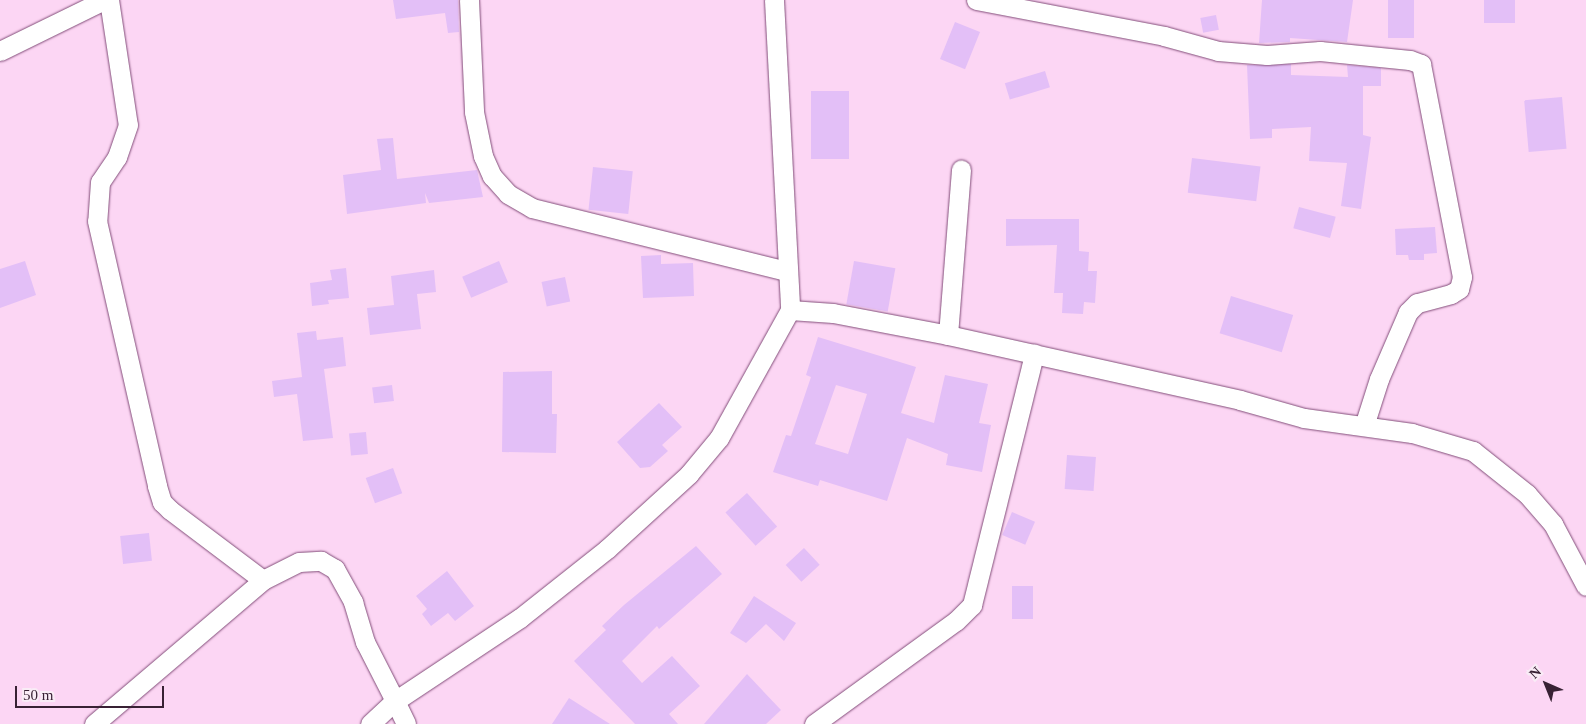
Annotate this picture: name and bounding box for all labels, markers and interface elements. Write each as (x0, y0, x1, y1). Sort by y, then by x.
north arrow (1521, 659, 1571, 709)
text: N (1526, 664, 1544, 682)
scale bar (18, 676, 166, 708)
text: 50 m (23, 687, 53, 703)

